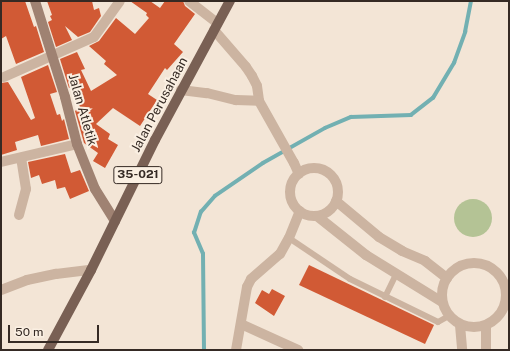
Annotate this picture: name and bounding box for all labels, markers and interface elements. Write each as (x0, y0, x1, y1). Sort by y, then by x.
street label: Jalan Perusahaan (128, 55, 192, 155)
street label: Jalan Atletik (64, 72, 100, 148)
road number: 35-021 (113, 165, 163, 185)
scale bar (10, 317, 101, 343)
text: 50 m (15, 325, 43, 339)

